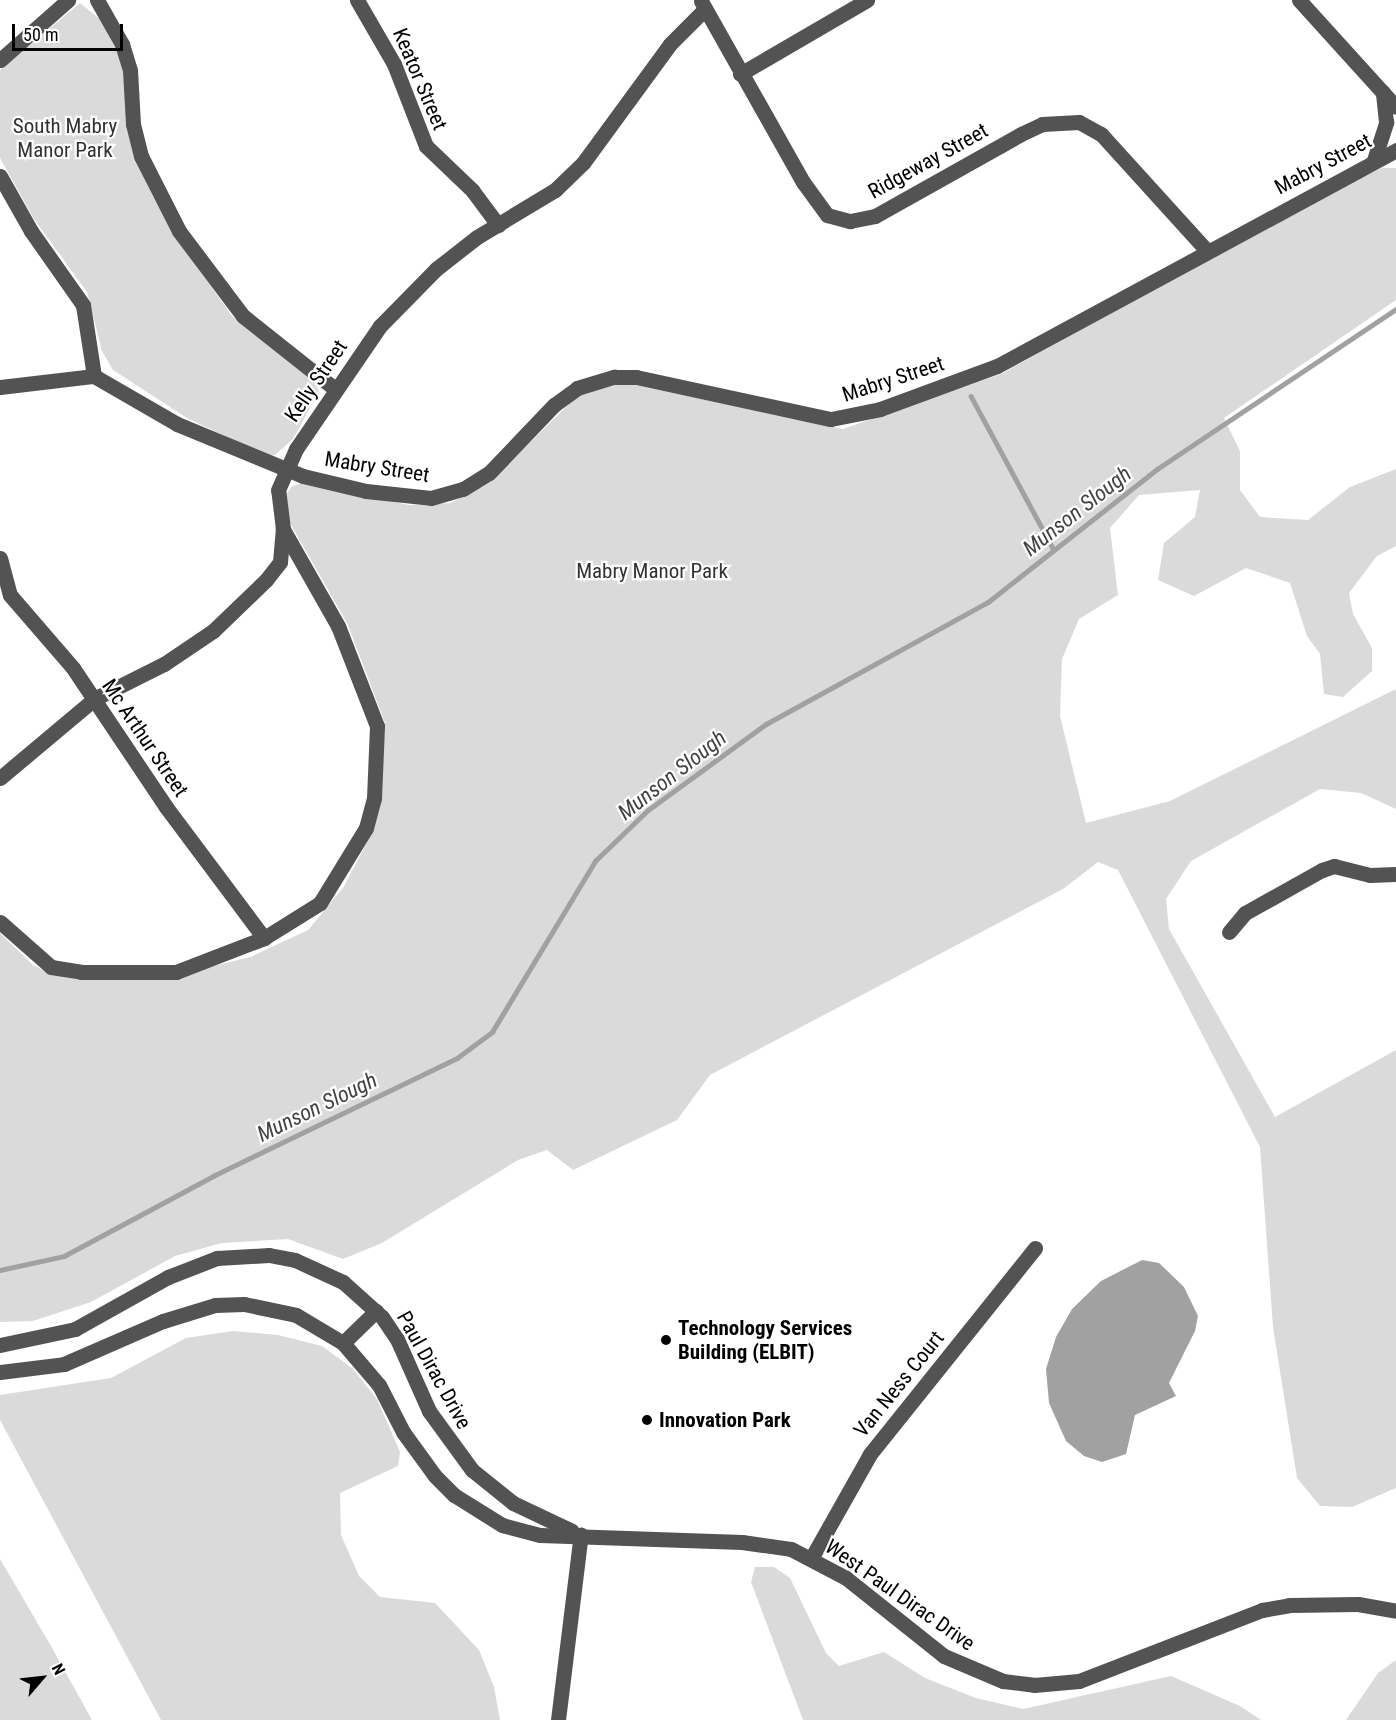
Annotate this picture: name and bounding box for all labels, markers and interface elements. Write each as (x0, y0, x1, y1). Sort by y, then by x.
scale bar (15, 12, 126, 50)
text: 50 m (23, 24, 58, 45)
street label: Keator Street (387, 24, 453, 134)
park label: South Mabry Manor Park (13, 113, 117, 163)
street label: Ridgeway Street (864, 118, 992, 204)
street label: Mabry Street (1270, 128, 1376, 200)
street label: Kelly Street (279, 335, 353, 427)
street label: Mabry Street (839, 351, 947, 407)
street label: Mabry Street (323, 446, 431, 488)
water label: Munson Slough (1018, 460, 1136, 562)
park label: Mabry Manor Park (576, 558, 728, 584)
street label: Mc Arthur Street (96, 674, 194, 802)
water label: Munson Slough (613, 724, 731, 826)
water label: Munson Slough (253, 1067, 381, 1147)
street label: Paul Dirac Drive (391, 1307, 477, 1433)
place label: Technology Services Building (ELBIT) (678, 1315, 852, 1365)
street label: Van Ness Court (849, 1326, 949, 1442)
marker: Technology Services Building (ELBIT) (659, 1333, 673, 1347)
place label: Innovation Park (659, 1407, 791, 1433)
marker: Innovation Park (640, 1413, 654, 1427)
street label: West Paul Dirac Drive (820, 1534, 980, 1656)
north arrow (12, 1648, 72, 1708)
text: N (48, 1661, 69, 1678)

